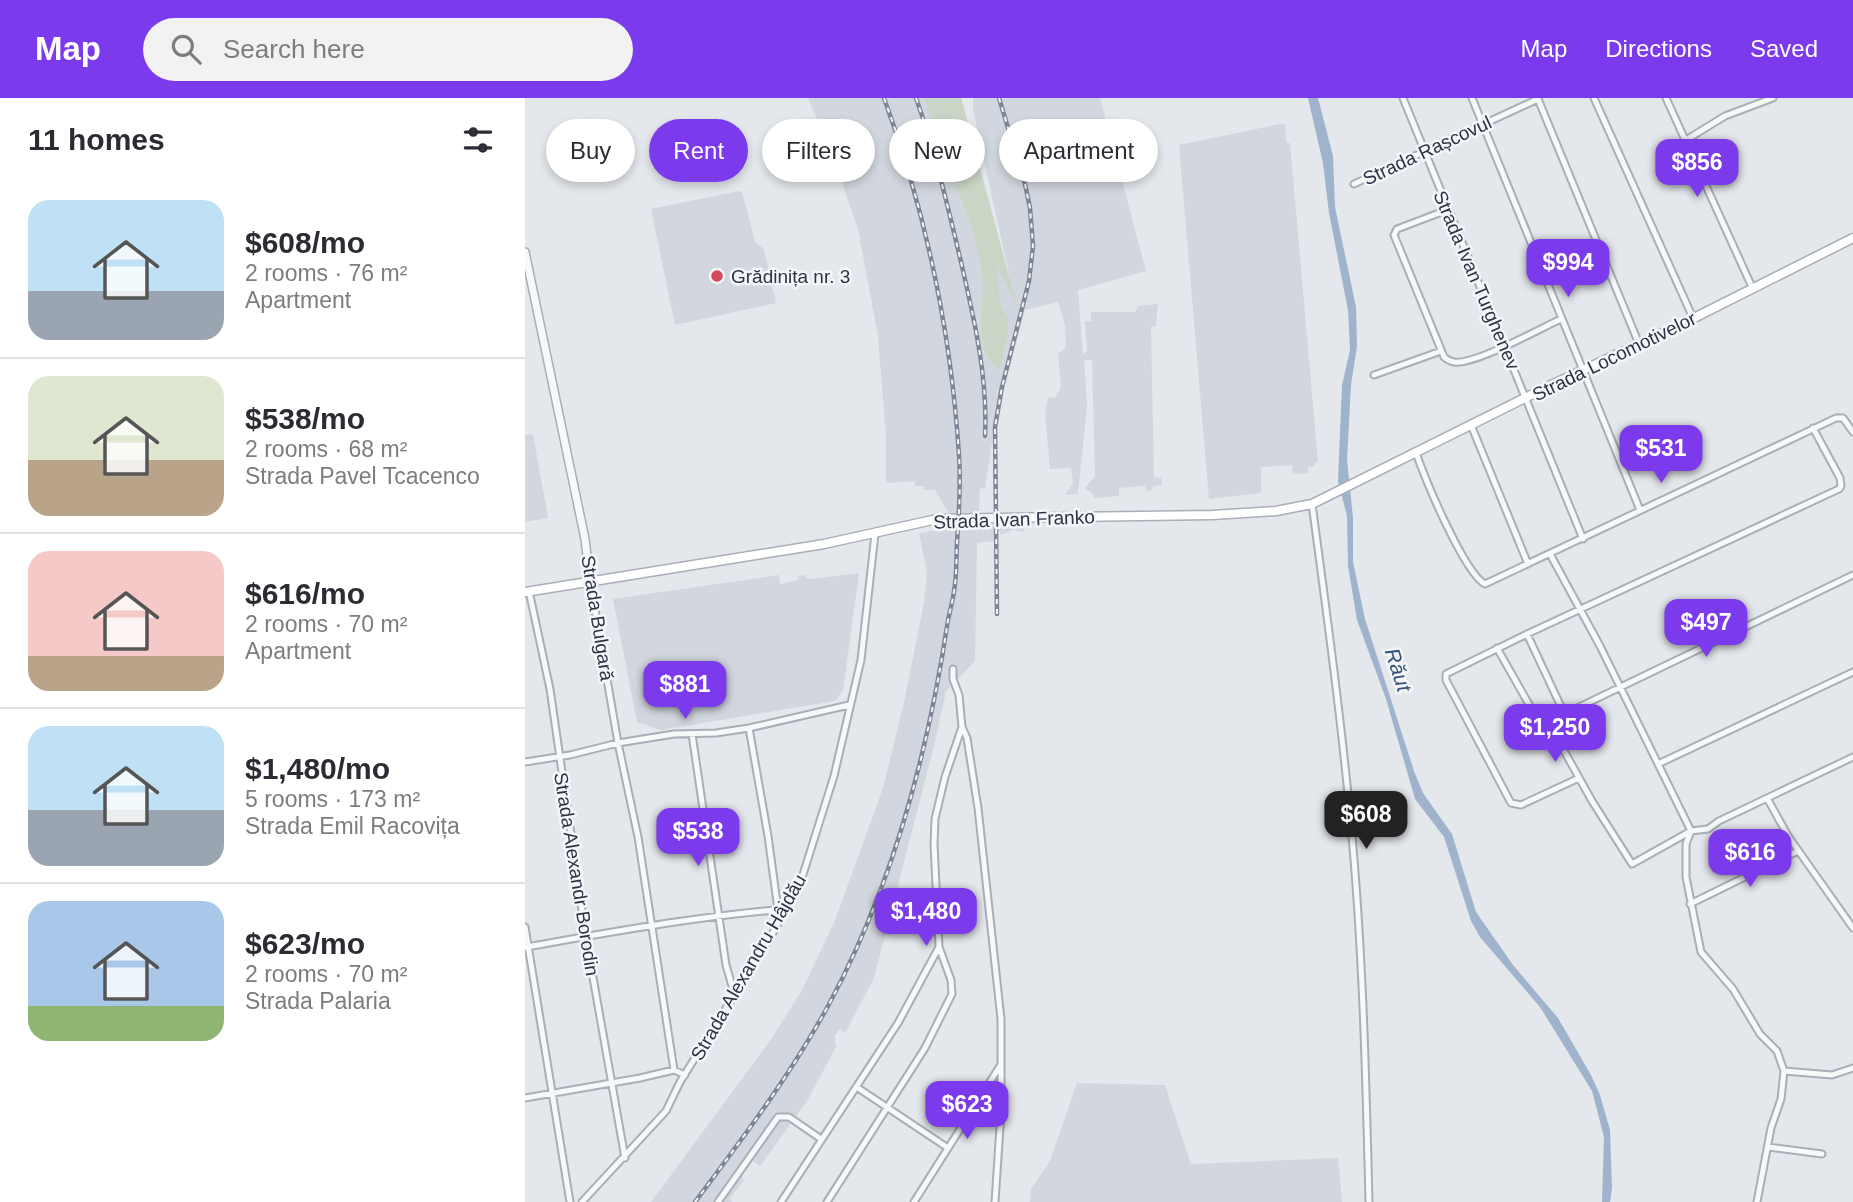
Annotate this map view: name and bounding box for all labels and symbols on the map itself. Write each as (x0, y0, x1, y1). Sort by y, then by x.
street label: Strada Rașcovul (1360, 111, 1495, 189)
pin: $856 (1656, 140, 1738, 199)
street label: Strada Ivan Turghenev (1429, 188, 1524, 373)
pin: $994 (1527, 240, 1609, 299)
place label: Grădinița nr. 3 (731, 266, 850, 287)
marker: Grădinița nr. 3 (709, 268, 725, 284)
street label: Strada Locomotivelor (1529, 307, 1700, 405)
pin: $531 (1620, 426, 1702, 485)
street label: Strada Ivan Franko (933, 506, 1095, 533)
street label: Strada Bulgară (577, 554, 618, 683)
pin: $497 (1665, 600, 1747, 659)
water label: Răut (1381, 645, 1417, 696)
pin: $881 (644, 662, 726, 721)
pin: $1,250 (1498, 704, 1612, 764)
street label: Strada Alexandr Borodin (550, 771, 603, 977)
pin: $608 (1325, 792, 1407, 851)
pin: $538 (657, 808, 739, 868)
pin: $616 (1709, 830, 1791, 889)
street label: Strada Alexandru Hâjdău (687, 871, 810, 1064)
pin: $1,480 (869, 888, 983, 948)
pin: $623 (926, 1082, 1008, 1141)

